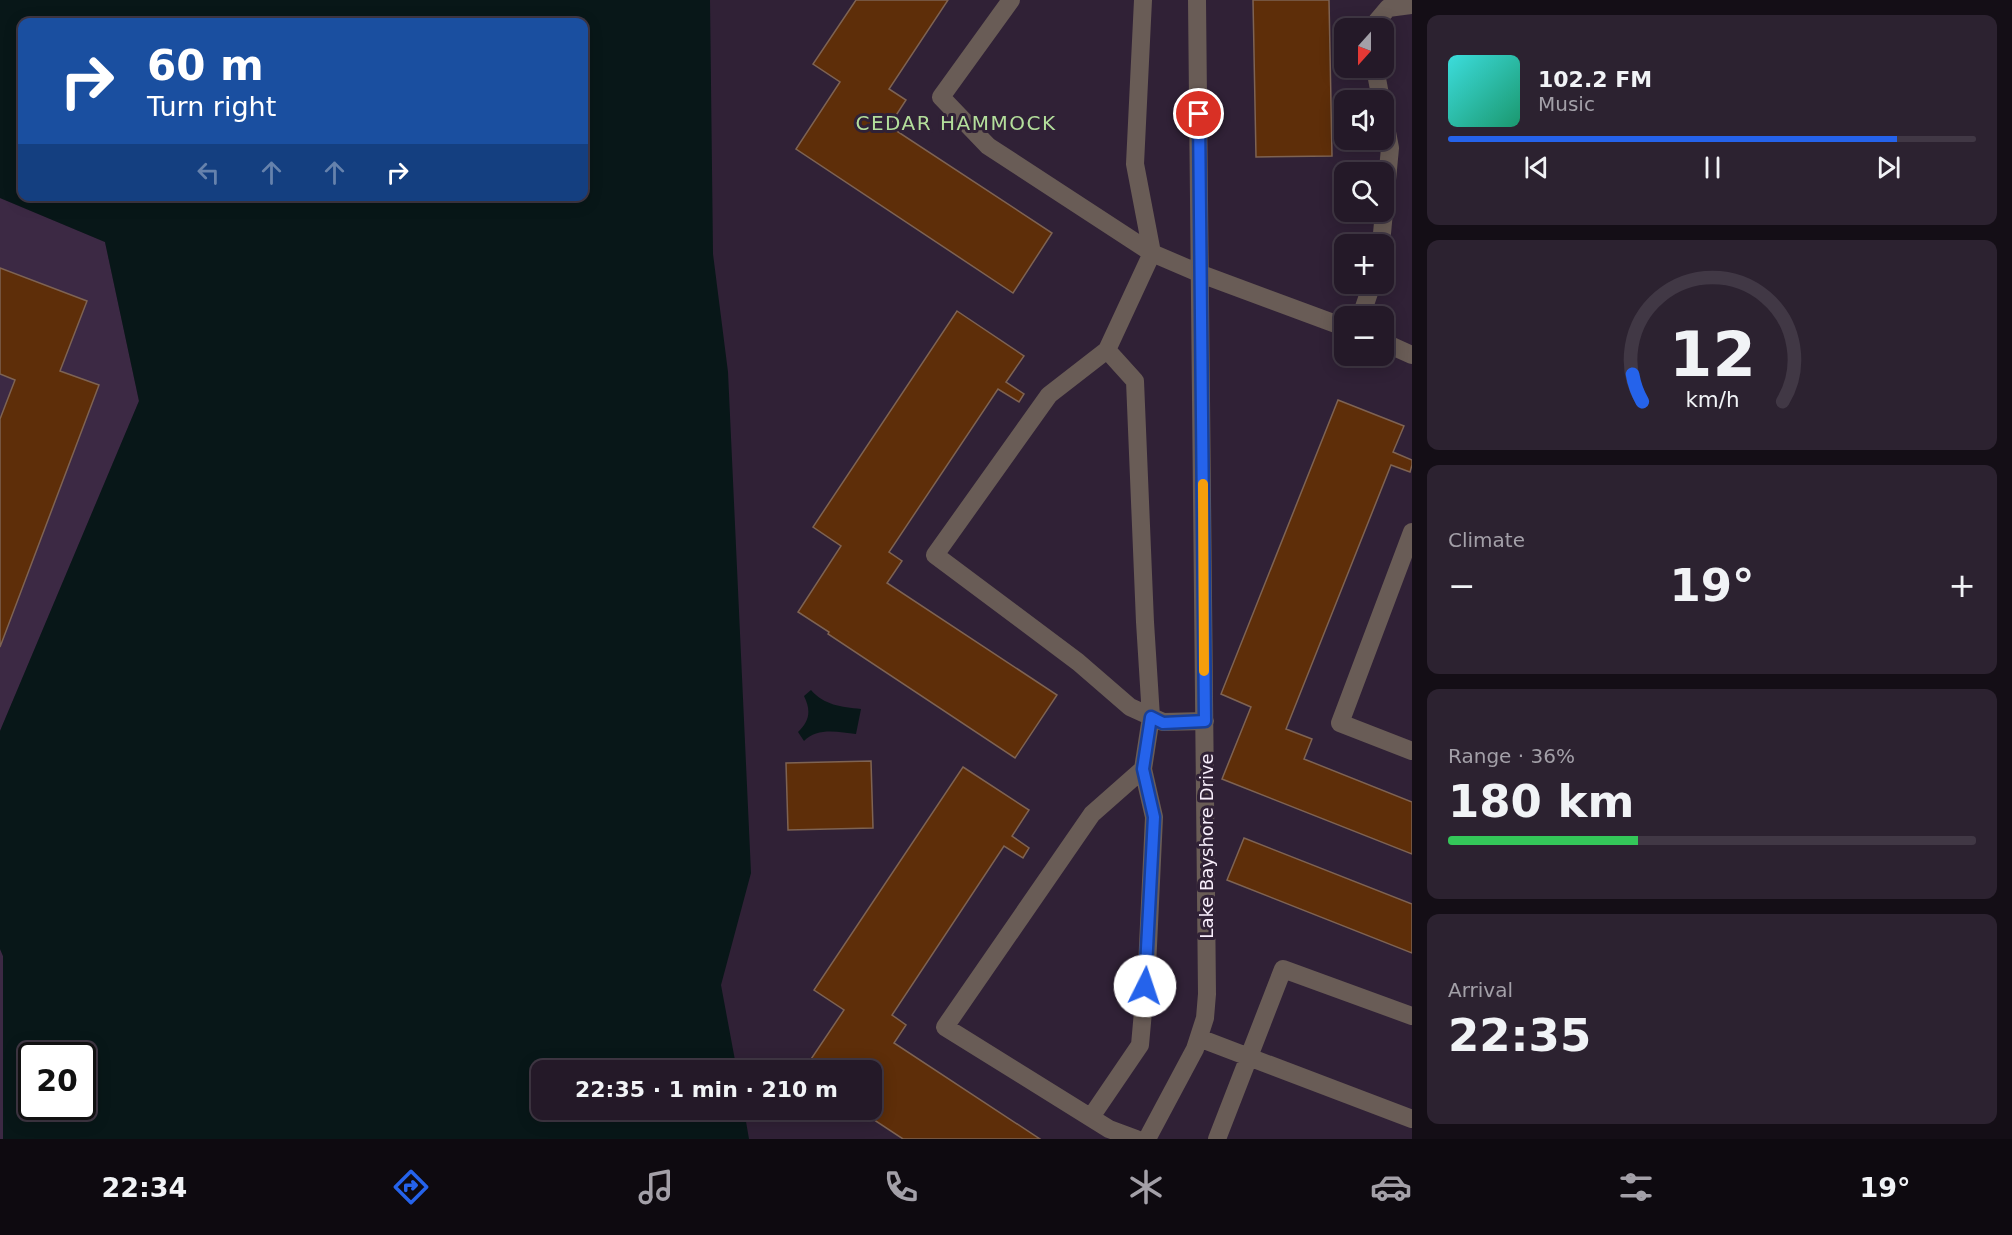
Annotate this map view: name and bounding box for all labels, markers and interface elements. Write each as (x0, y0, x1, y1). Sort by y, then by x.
north arrow (1334, 18, 1394, 78)
map controls (1334, 18, 1394, 366)
text: 60 m (147, 41, 264, 90)
icon: right (48, 42, 126, 120)
text: 102.2 FM (1538, 67, 1652, 92)
pin (1173, 88, 1224, 139)
button: sound (1334, 90, 1394, 150)
text: Turn right (147, 91, 276, 122)
text: Music (1538, 92, 1595, 116)
icon: arrive (1182, 97, 1215, 130)
district label: CEDAR HAMMOCK (855, 111, 1057, 135)
icon: previous (1520, 151, 1553, 184)
icon: pause (1696, 151, 1729, 184)
icon: next (1872, 151, 1905, 184)
icon: left (192, 156, 225, 189)
icon: ahead (255, 156, 288, 189)
icon: ahead (318, 156, 351, 189)
icon: right (381, 156, 414, 189)
button: search (1334, 162, 1394, 222)
button: + (1334, 234, 1394, 294)
button: − (1334, 306, 1394, 366)
text: 12 (1669, 318, 1755, 391)
text: km/h (1685, 387, 1739, 412)
text: Climate (1448, 528, 1525, 552)
text: 19° (1669, 559, 1755, 612)
text: − (1448, 566, 1476, 605)
text: + (1948, 566, 1976, 605)
text: Range · 36% (1448, 744, 1575, 768)
street label: Lake Bayshore Drive (1196, 753, 1217, 939)
text: 180 km (1448, 775, 1634, 828)
position arrow (1113, 954, 1177, 1018)
text: Arrival (1448, 978, 1513, 1002)
text: 22:35 (1448, 1009, 1591, 1062)
speed limit sign: 20 (18, 1042, 96, 1120)
text: 22:35 · 1 min · 210 m (575, 1077, 838, 1102)
icon: directions (390, 1166, 432, 1208)
icon: music (635, 1166, 677, 1208)
icon: phone (880, 1166, 922, 1208)
icon: climate (1125, 1166, 1167, 1208)
icon: car (1370, 1166, 1412, 1208)
icon: filters (1615, 1166, 1657, 1208)
text: 22:34 (101, 1172, 187, 1203)
text: 19° (1859, 1172, 1910, 1203)

